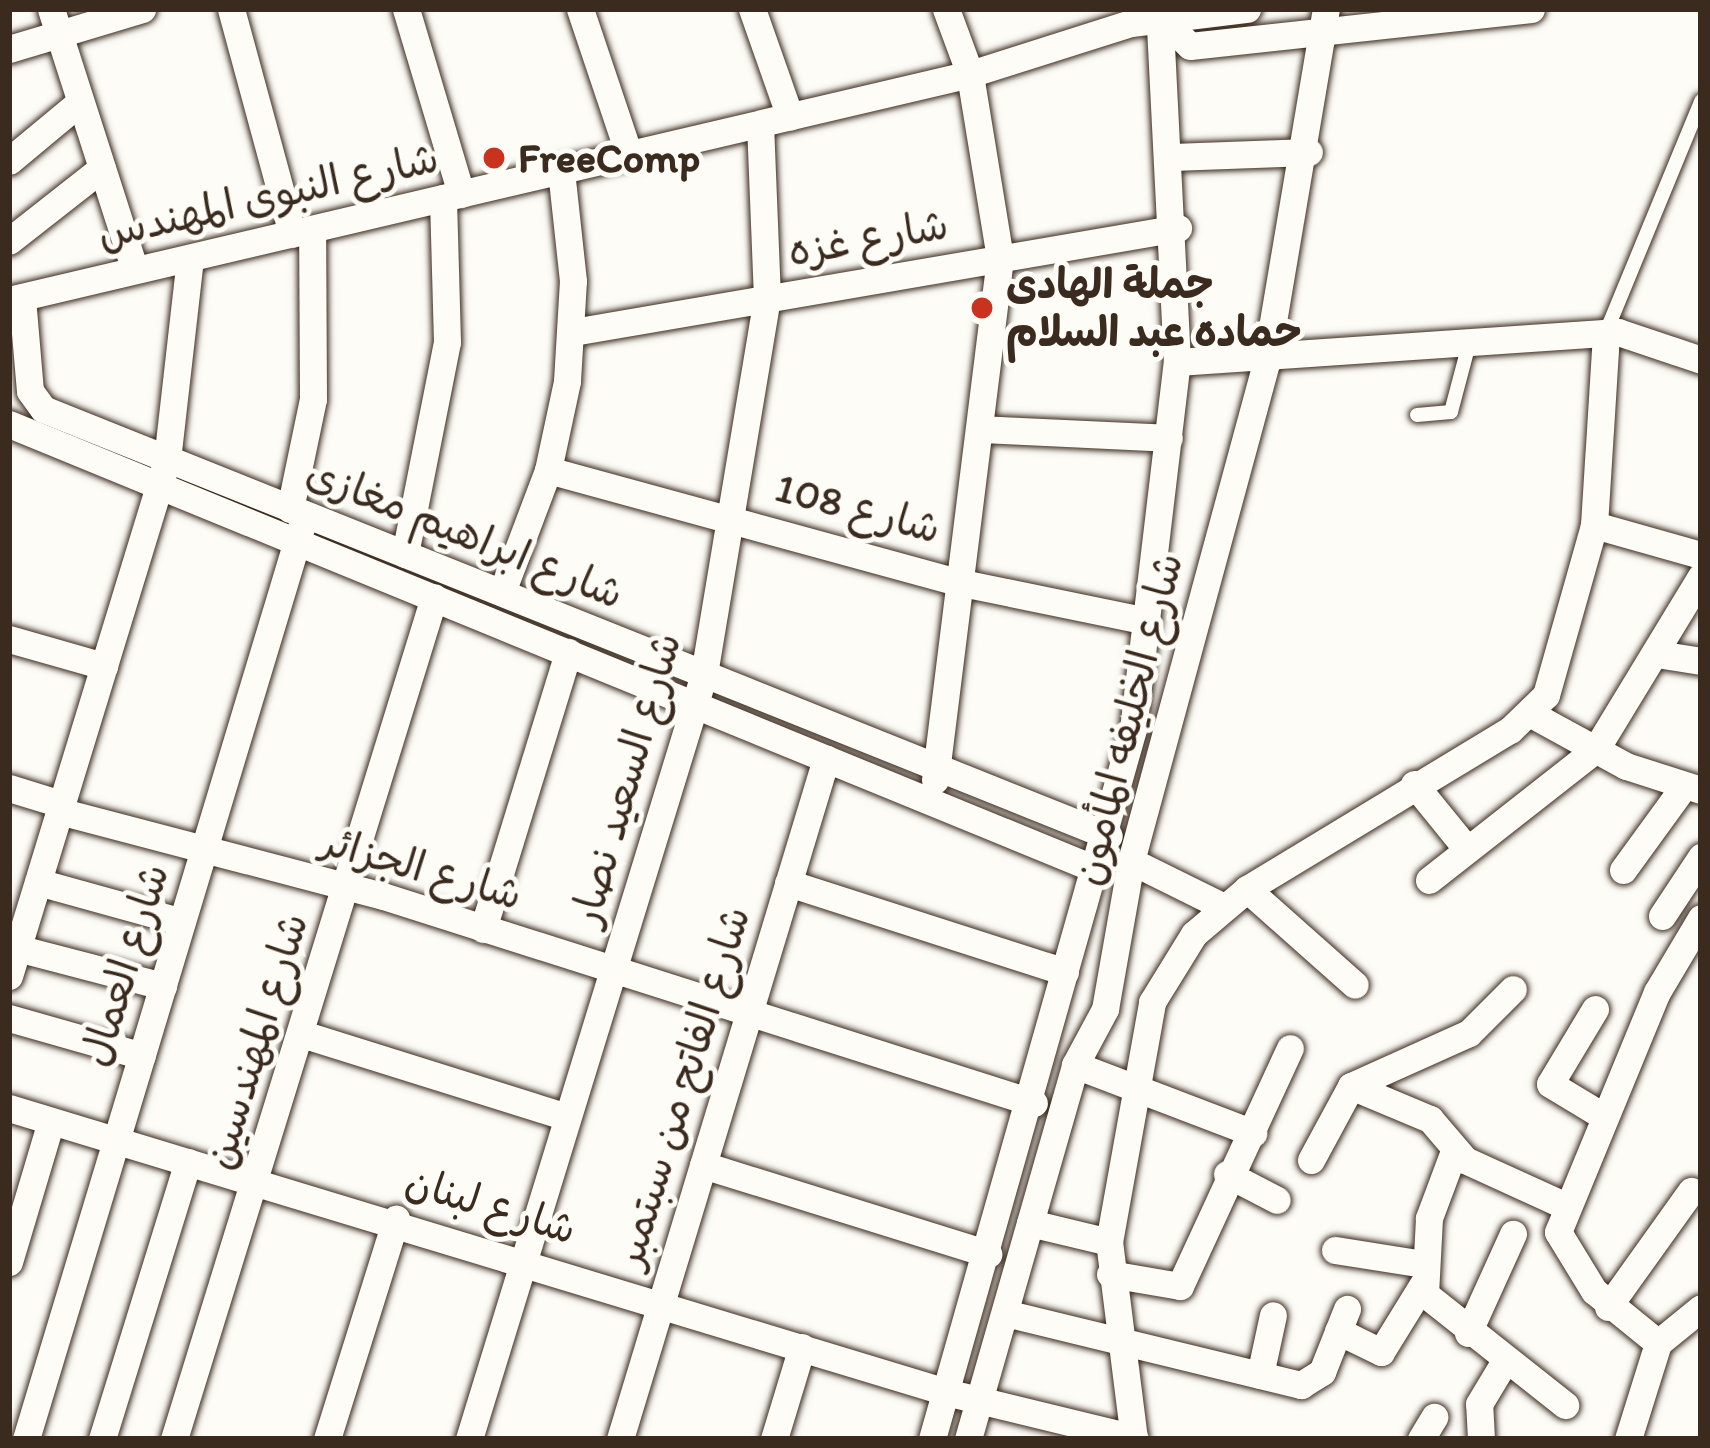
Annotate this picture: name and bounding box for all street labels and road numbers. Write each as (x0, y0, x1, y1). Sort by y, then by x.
street label: شارع النبوى المهندس (93, 132, 443, 260)
street label: شارع غزه (784, 199, 952, 277)
street label: شارع ابراهيم مغازى (299, 447, 631, 619)
street label: شارع 108 (770, 462, 946, 554)
street label: شارع الخليفه المأمون (1062, 548, 1194, 890)
street label: شارع السعيد نصار (560, 627, 692, 931)
street label: شارع الجزائر (316, 815, 528, 921)
street label: شارع العمال (70, 858, 180, 1072)
street label: شارع الفاتح من سبتمبر (603, 900, 761, 1274)
street label: شارع المهندسين (193, 907, 319, 1175)
street label: شارع لبنان (400, 1155, 582, 1255)

